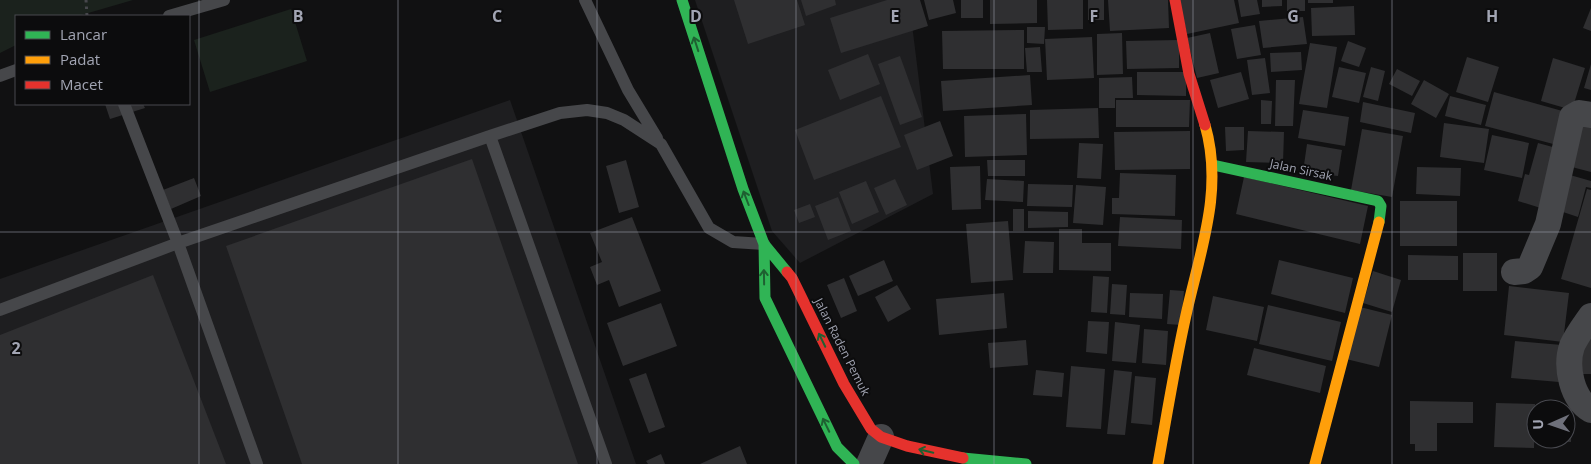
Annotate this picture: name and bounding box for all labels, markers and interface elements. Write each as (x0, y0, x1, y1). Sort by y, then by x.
text: B (293, 5, 303, 27)
text: C (492, 5, 502, 27)
text: D (690, 5, 702, 27)
text: E (891, 5, 900, 27)
text: F (1090, 5, 1098, 27)
text: G (1287, 5, 1299, 27)
text: H (1486, 5, 1498, 27)
legend (15, 15, 190, 105)
text: Lancar (60, 24, 107, 44)
one-way arrow (691, 36, 701, 52)
text: Padat (60, 49, 100, 69)
text: Macet (60, 74, 103, 94)
street label: Jalan Sirsak (1267, 154, 1334, 185)
one-way arrow (741, 191, 750, 206)
one-way arrow (759, 269, 769, 285)
street label: Jalan Raden Pemuk (810, 294, 875, 399)
one-way arrow (817, 332, 827, 347)
text: 2 (11, 337, 21, 359)
north arrow (1526, 399, 1576, 449)
one-way arrow (821, 418, 831, 433)
text: U (1528, 419, 1547, 430)
one-way arrow (919, 446, 935, 455)

